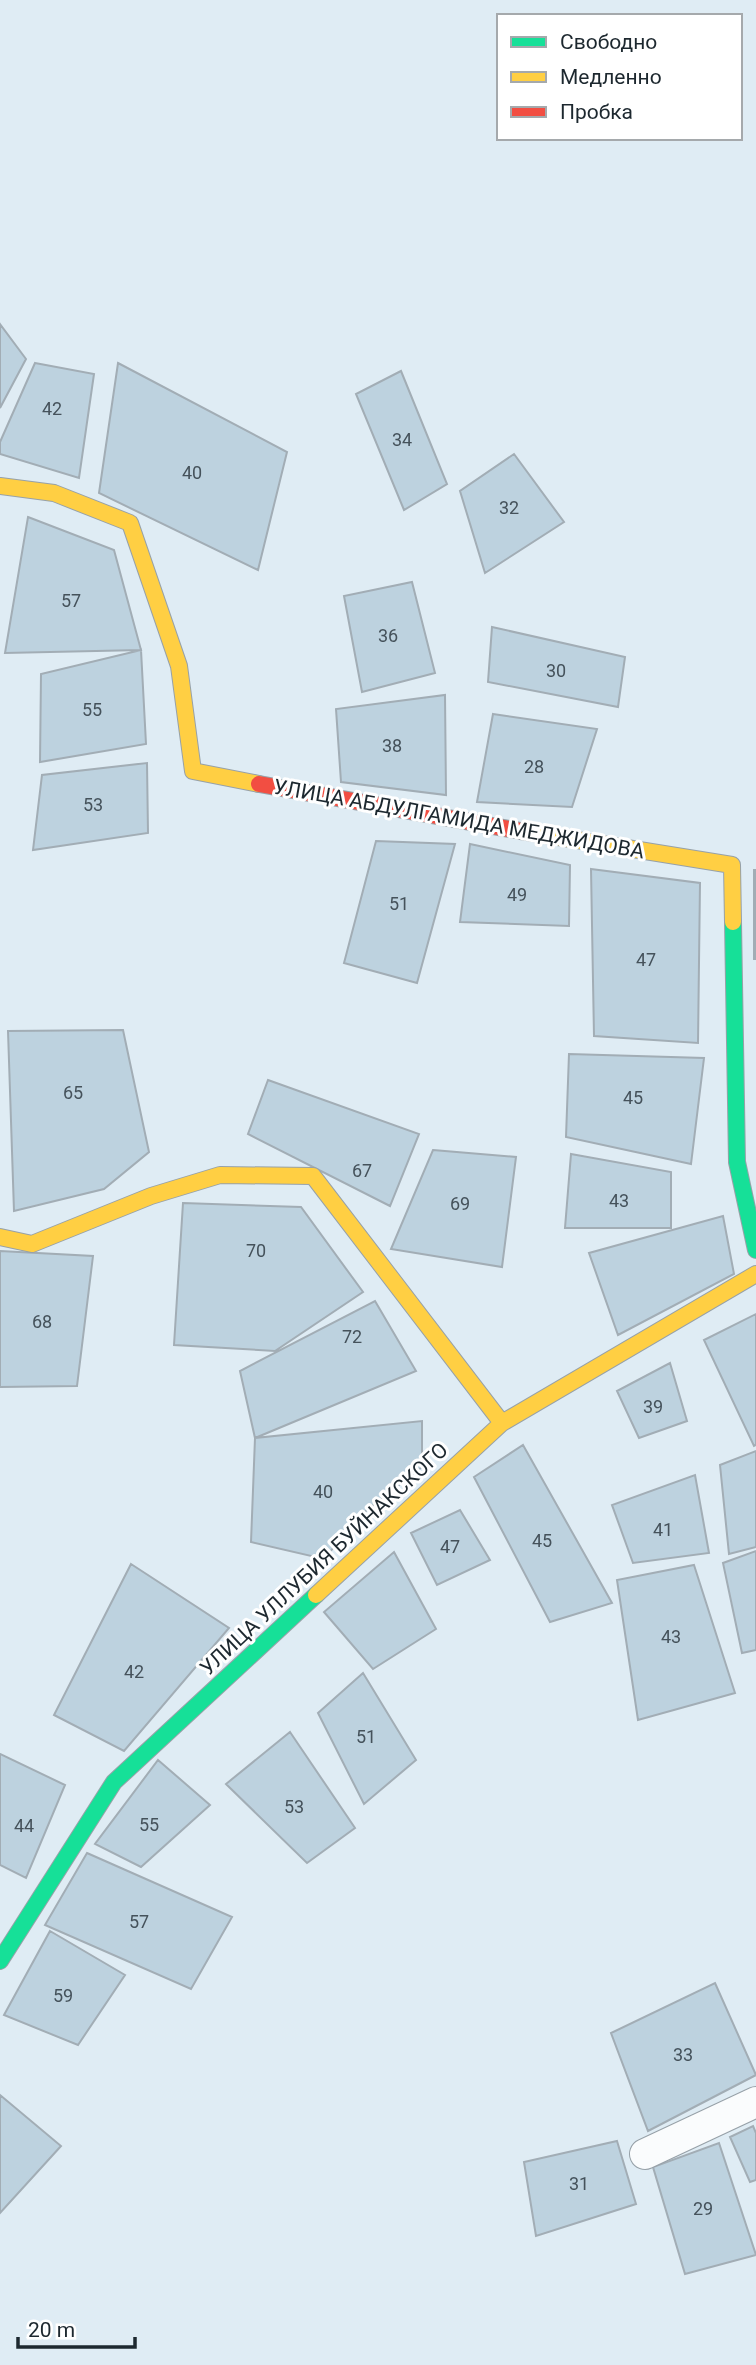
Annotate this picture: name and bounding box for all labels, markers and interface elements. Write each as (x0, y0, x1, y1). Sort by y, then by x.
legend (497, 14, 742, 140)
text: Свободно (560, 30, 657, 54)
text: Медленно (560, 65, 662, 89)
text: Пробка (560, 100, 633, 124)
house number: 42 (42, 398, 62, 419)
house number: 34 (392, 429, 412, 450)
house number: 40 (182, 462, 202, 483)
house number: 32 (499, 497, 519, 518)
house number: 57 (61, 590, 81, 611)
house number: 36 (378, 625, 398, 646)
house number: 30 (546, 660, 566, 681)
house number: 55 (82, 699, 102, 720)
house number: 38 (382, 735, 402, 756)
house number: 28 (524, 756, 544, 777)
street label: УЛИЦА АБДУЛГАМИДА МЕДЖИДОВА (272, 775, 647, 864)
house number: 53 (83, 794, 103, 815)
house number: 49 (507, 884, 527, 905)
house number: 51 (389, 893, 409, 914)
house number: 47 (636, 949, 656, 970)
house number: 65 (63, 1082, 83, 1103)
house number: 45 (623, 1087, 643, 1108)
house number: 67 (352, 1160, 372, 1181)
house number: 43 (609, 1190, 629, 1211)
house number: 69 (450, 1193, 470, 1214)
house number: 70 (246, 1240, 266, 1261)
house number: 68 (32, 1311, 52, 1332)
house number: 72 (342, 1326, 362, 1347)
house number: 39 (643, 1396, 663, 1417)
street label: УЛИЦА УЛЛУБИЯ БУЙНАКСКОГО (195, 1438, 453, 1680)
house number: 40 (313, 1481, 333, 1502)
house number: 41 (653, 1519, 673, 1540)
house number: 45 (532, 1530, 552, 1551)
house number: 47 (440, 1536, 460, 1557)
house number: 43 (661, 1626, 681, 1647)
house number: 42 (124, 1661, 144, 1682)
house number: 51 (356, 1726, 376, 1747)
house number: 53 (284, 1796, 304, 1817)
house number: 55 (139, 1814, 159, 1835)
house number: 44 (14, 1815, 34, 1836)
house number: 57 (129, 1911, 149, 1932)
house number: 59 (53, 1985, 73, 2006)
house number: 33 (673, 2044, 693, 2065)
house number: 31 (569, 2173, 589, 2194)
house number: 29 (693, 2198, 713, 2219)
scale bar (18, 2306, 135, 2350)
text: 20 m (28, 2318, 75, 2342)

